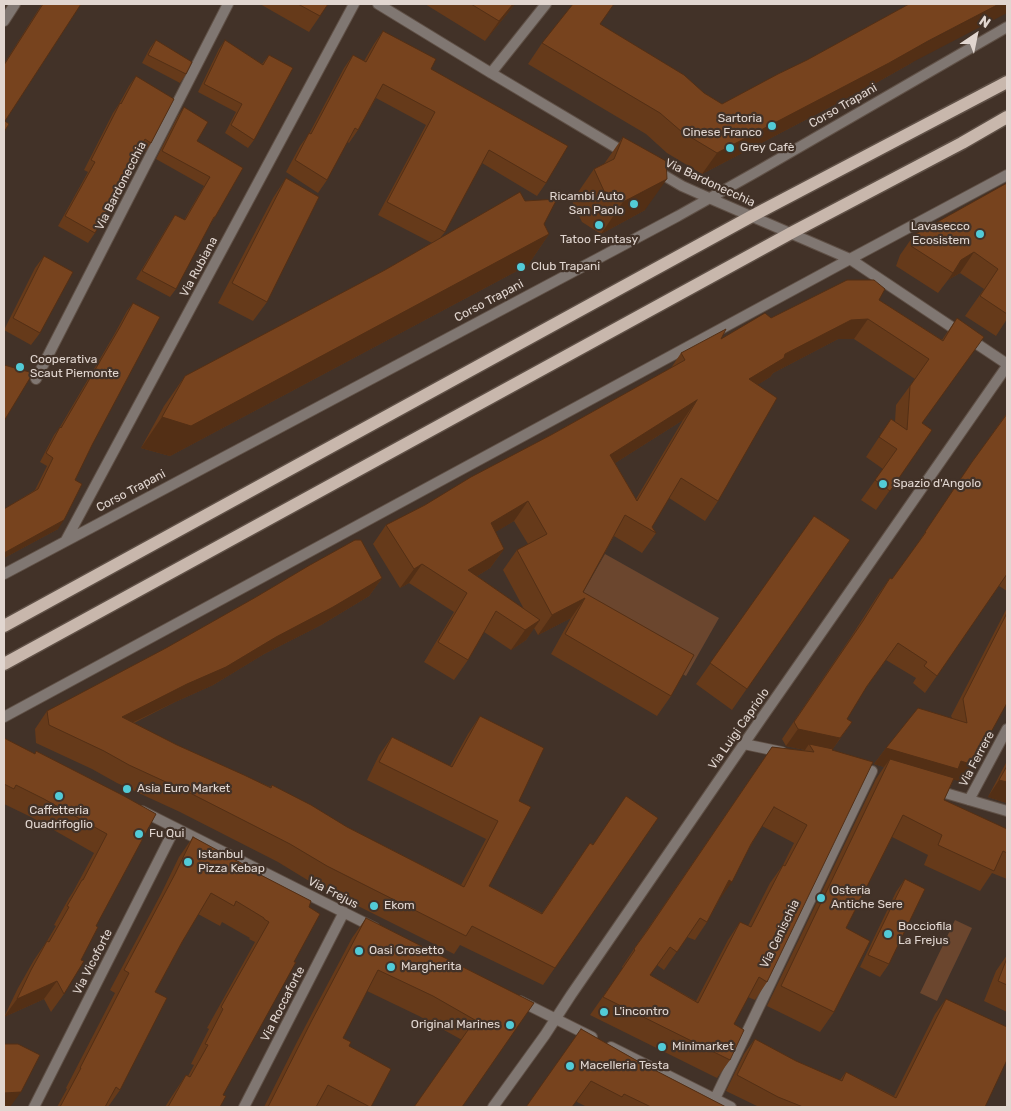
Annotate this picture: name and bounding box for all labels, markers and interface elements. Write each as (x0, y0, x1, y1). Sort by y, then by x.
north arrow (951, 10, 1001, 60)
text: N (976, 12, 994, 32)
street label: Corso Trapani (806, 81, 880, 131)
place label: Sartoria Cinese Franco (683, 112, 762, 140)
marker: Sartoria Cinese Franco (766, 120, 778, 132)
street label: Via Bardonecchia (92, 139, 150, 233)
place label: Grey Cafè (740, 141, 794, 155)
marker: Grey Cafè (724, 142, 736, 154)
street label: Via Bardonecchia (663, 156, 757, 210)
place label: Ricambi Auto San Paolo (550, 190, 624, 218)
marker: Ricambi Auto San Paolo (628, 198, 640, 210)
marker: Tatoo Fantasy (593, 219, 605, 231)
place label: Lavasecco Ecosistem (911, 220, 970, 248)
marker: Lavasecco Ecosistem (974, 228, 986, 240)
place label: Tatoo Fantasy (560, 233, 638, 247)
street label: Via Rubiana (177, 235, 221, 299)
place label: Club Trapani (531, 260, 600, 274)
marker: Club Trapani (515, 261, 527, 273)
street label: Corso Trapani (452, 277, 526, 325)
place label: Cooperativa Scaut Piemonte (30, 353, 119, 381)
marker: Cooperativa Scaut Piemonte (14, 361, 26, 373)
street label: Corso Trapani (94, 467, 168, 515)
place label: Spazio d'Angolo (893, 477, 981, 491)
marker: Spazio d'Angolo (877, 478, 889, 490)
street label: Via Luigi Capriolo (706, 686, 772, 772)
street label: Via Ferrere (956, 729, 998, 789)
place label: Asia Euro Market (137, 782, 230, 796)
marker: Asia Euro Market (121, 783, 133, 795)
marker: Caffetteria Quadrifoglio (53, 790, 65, 802)
place label: Caffetteria Quadrifoglio (25, 804, 93, 832)
place label: Fu Qui (149, 827, 184, 841)
marker: Fu Qui (133, 828, 145, 840)
place label: Istanbul Pizza Kebap (198, 848, 265, 876)
marker: Istanbul Pizza Kebap (182, 856, 194, 868)
street label: Via Frejus (305, 874, 361, 912)
place label: Osteria Antiche Sere (831, 884, 903, 912)
marker: Osteria Antiche Sere (815, 892, 827, 904)
street label: Via Cenischia (757, 897, 803, 971)
place label: Ekom (384, 899, 415, 913)
marker: Ekom (368, 900, 380, 912)
place label: Bocciofila La Frejus (898, 920, 952, 948)
street label: Via Vicoforte (70, 927, 116, 997)
marker: Bocciofila La Frejus (882, 928, 894, 940)
place label: Oasi Crosetto (369, 944, 444, 958)
marker: Oasi Crosetto (353, 945, 365, 957)
place label: Margherita (401, 960, 462, 974)
marker: Margherita (385, 961, 397, 973)
street label: Via Roccaforte (258, 964, 308, 1044)
place label: L'incontro (614, 1005, 669, 1019)
marker: L'incontro (598, 1006, 610, 1018)
place label: Original Marines (411, 1018, 500, 1032)
marker: Original Marines (504, 1019, 516, 1031)
place label: Minimarket (672, 1040, 734, 1054)
marker: Minimarket (656, 1041, 668, 1053)
place label: Macelleria Testa (580, 1059, 669, 1073)
marker: Macelleria Testa (564, 1060, 576, 1072)

